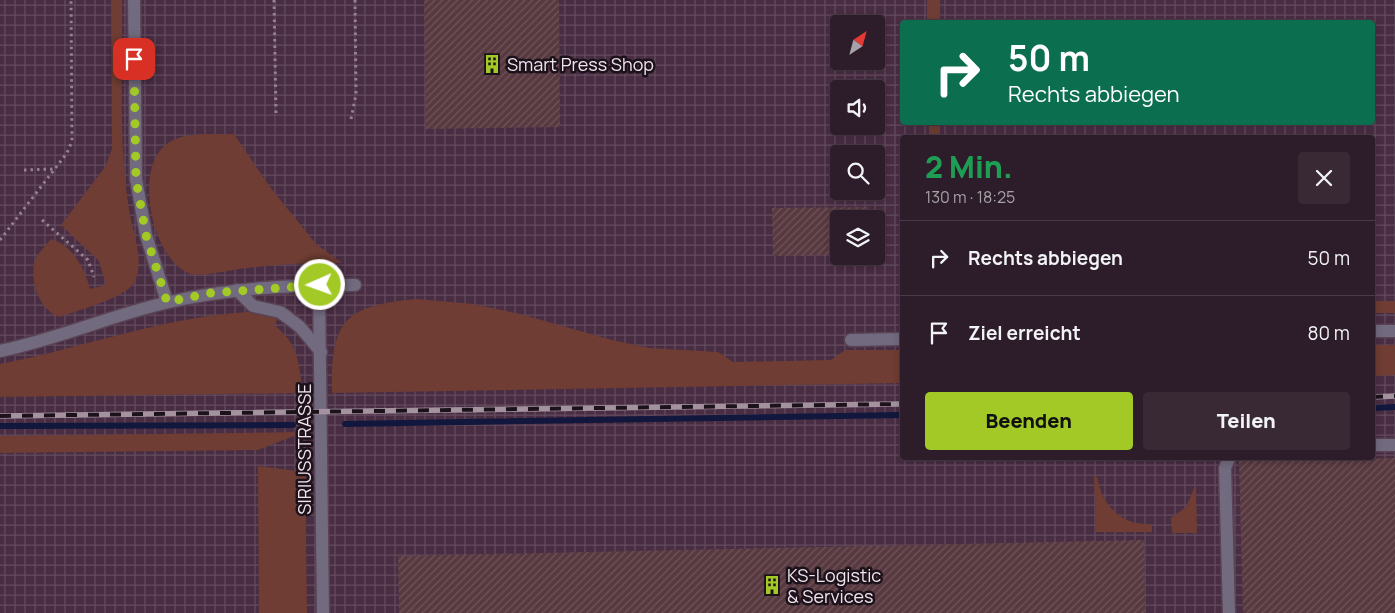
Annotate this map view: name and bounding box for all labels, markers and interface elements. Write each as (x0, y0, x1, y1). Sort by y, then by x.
north arrow (830, 15, 885, 70)
map controls (830, 15, 885, 265)
text: 50 m (1008, 34, 1090, 82)
pin (113, 38, 155, 80)
icon: right (925, 40, 990, 105)
icon: arrive (120, 45, 148, 73)
place label: Smart Press Shop (507, 52, 654, 76)
building icon: Smart Press Shop (481, 53, 503, 75)
text: Rechts abbiegen (1008, 79, 1180, 109)
button: sound (830, 80, 885, 135)
button: search (830, 145, 885, 200)
text: 2 Min. (925, 146, 1012, 187)
button: close (1298, 152, 1350, 204)
text: 130 m · 18:25 (925, 186, 1015, 208)
button: layers (830, 210, 885, 265)
icon: right (925, 244, 953, 272)
text: Rechts abbiegen (968, 245, 1123, 271)
text: 50 m (1308, 245, 1350, 271)
position arrow (293, 258, 345, 310)
icon: arrive (925, 319, 953, 347)
text: Ziel erreicht (968, 320, 1081, 346)
text: 80 m (1307, 320, 1350, 346)
street label: SIRIUSSTRASSE (292, 383, 316, 515)
button: Beenden (925, 392, 1133, 450)
button: Teilen (1143, 392, 1350, 450)
place label: KS-Logistic & Services (787, 563, 881, 608)
building icon: KS-Logistic & Services (761, 574, 783, 596)

